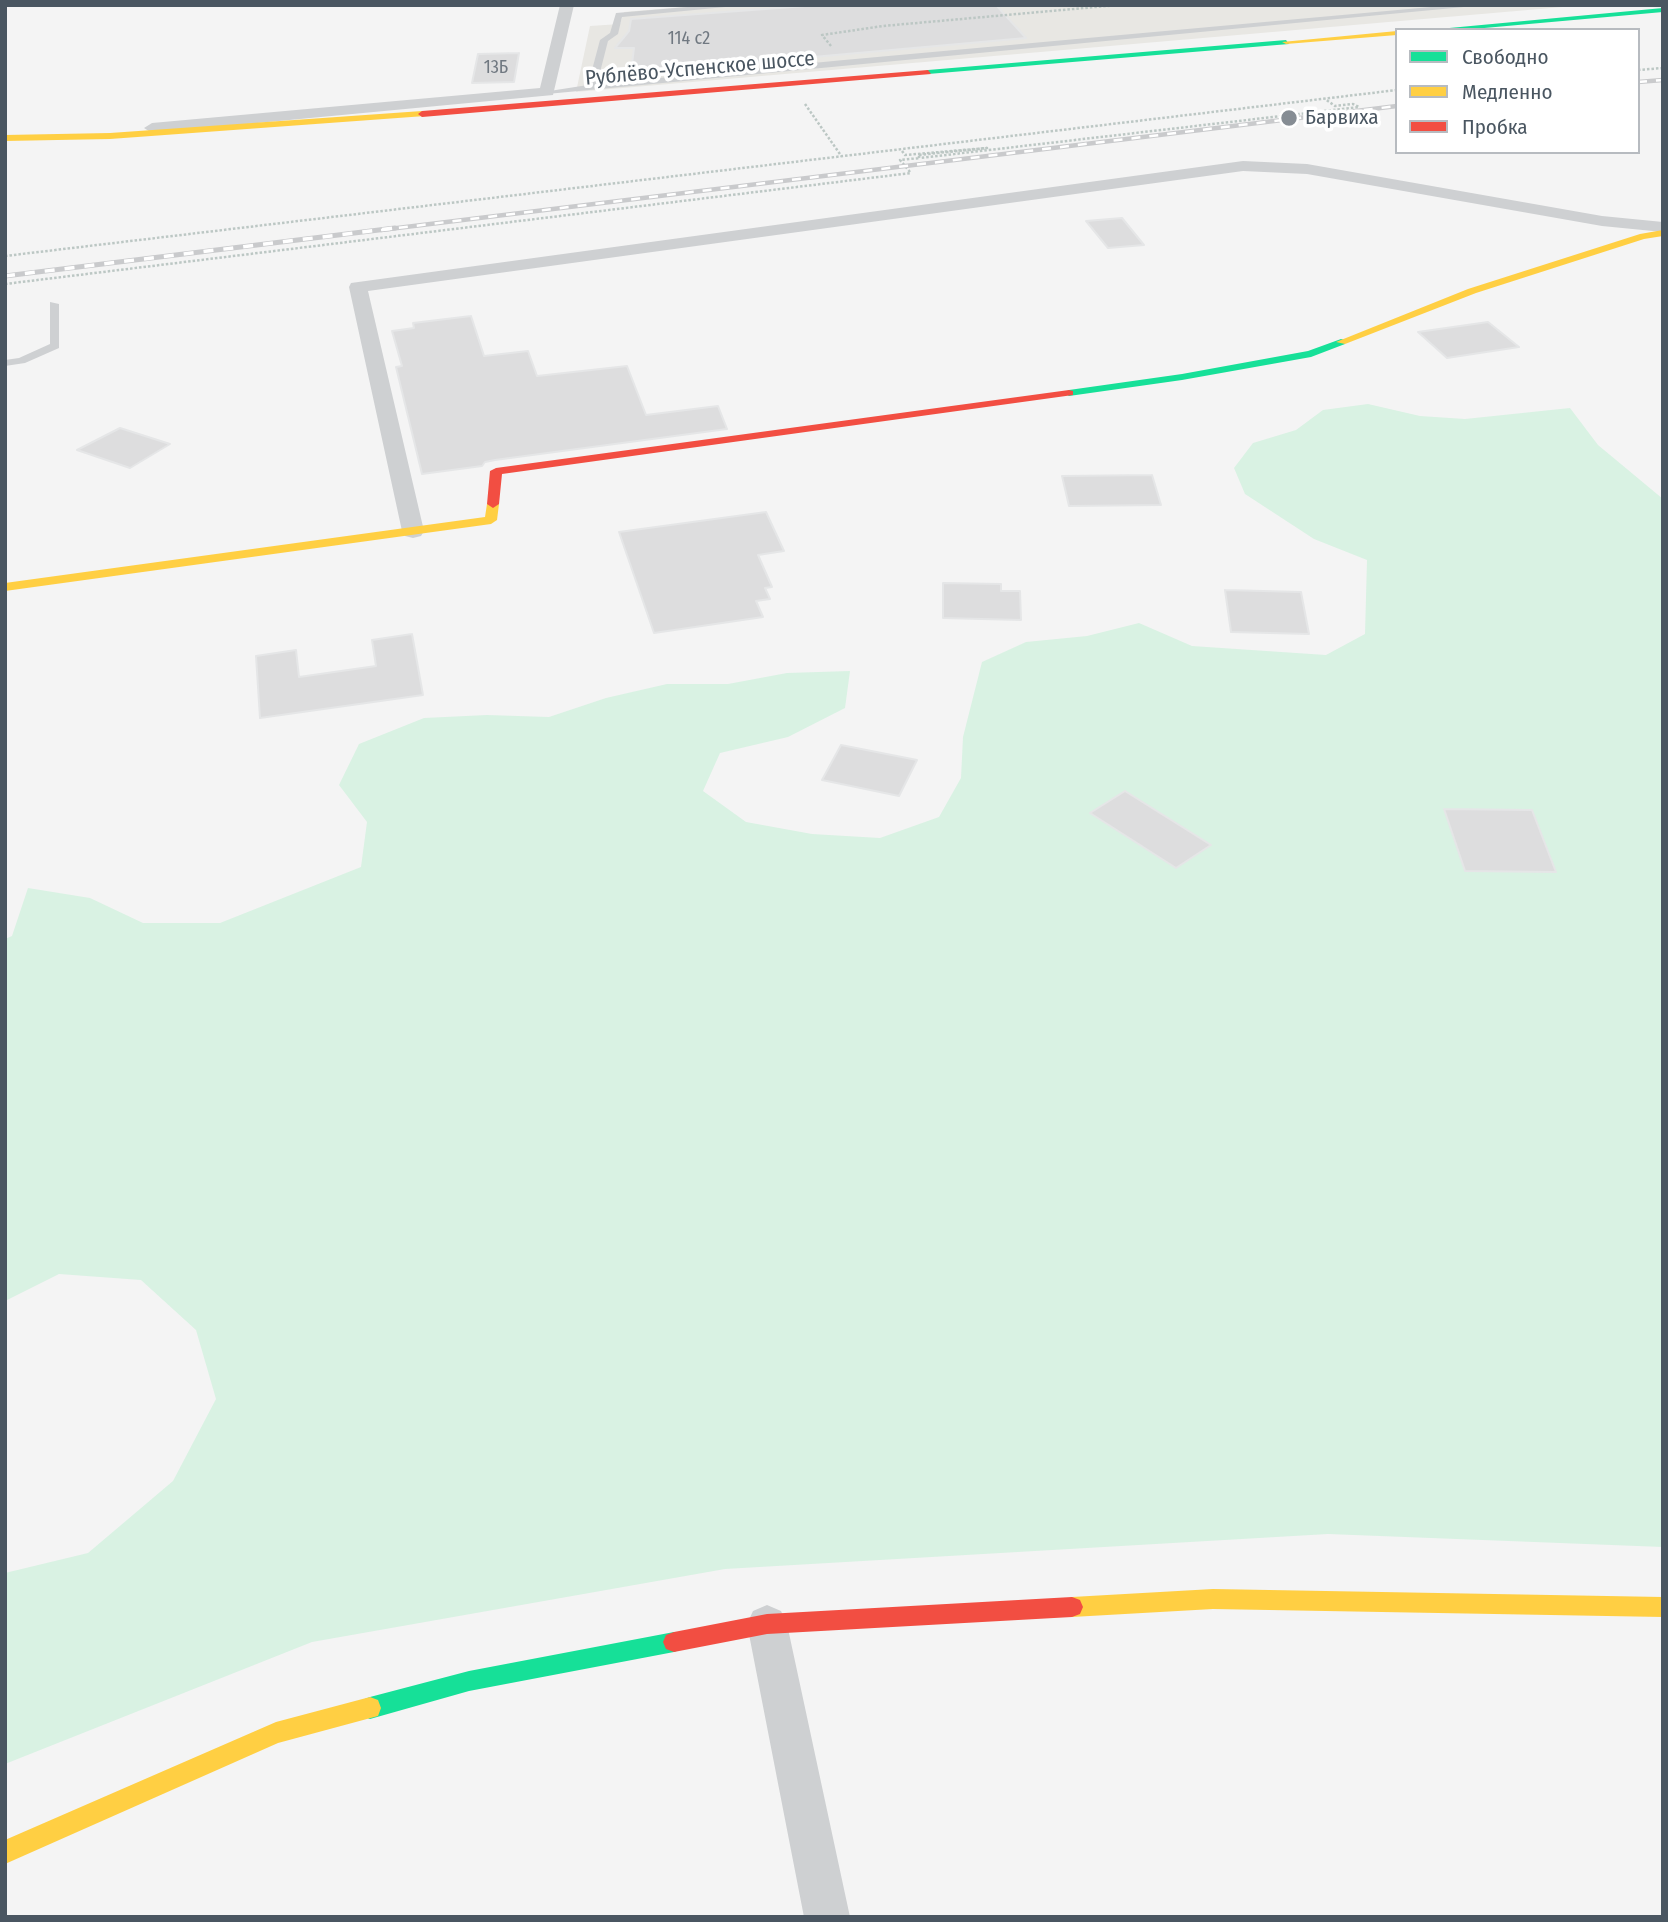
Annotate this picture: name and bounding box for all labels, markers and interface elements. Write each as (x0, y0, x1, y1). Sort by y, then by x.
house number: 114 с2 (668, 28, 710, 50)
legend (1395, 28, 1640, 154)
text: Свободно (1462, 44, 1548, 70)
street label: Рублёво-Успенское шоссе (584, 46, 816, 92)
house number: 13Б (484, 57, 508, 79)
text: Медленно (1462, 79, 1552, 105)
place label: Барвиха (1305, 105, 1378, 131)
marker: Барвиха (1279, 108, 1299, 128)
text: Пробка (1462, 114, 1528, 140)

